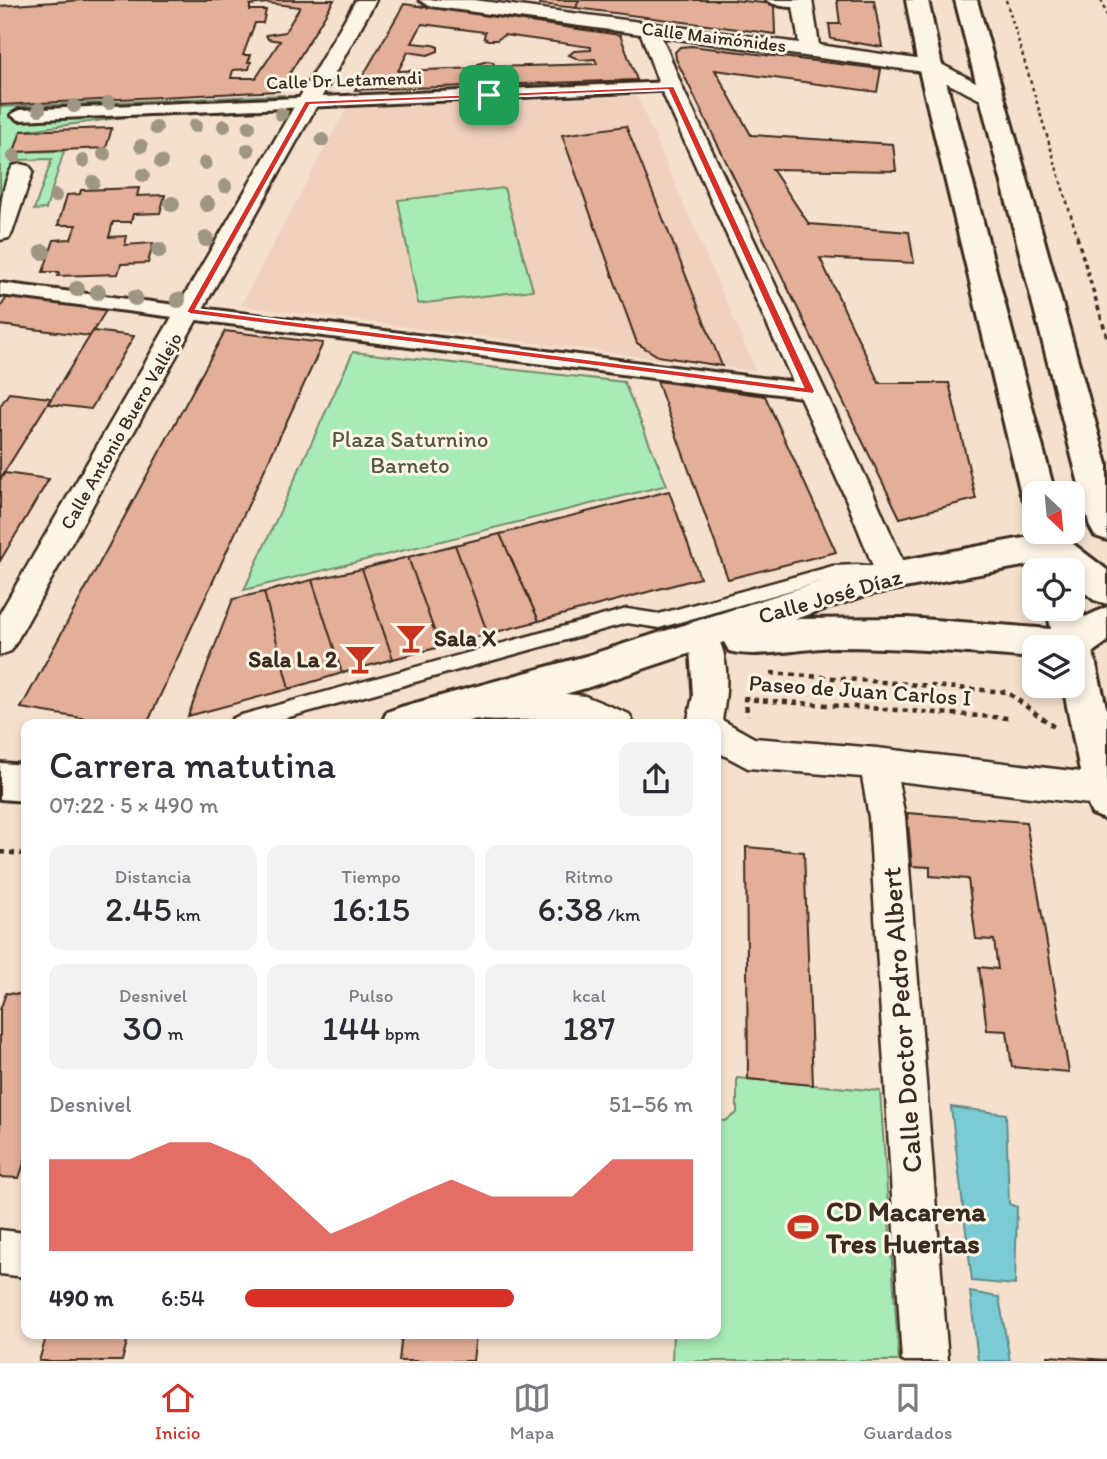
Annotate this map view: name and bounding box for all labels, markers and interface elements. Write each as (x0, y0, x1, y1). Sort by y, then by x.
street label: Calle Maimónides (640, 17, 788, 57)
pin (459, 65, 519, 125)
street label: Calle Dr Letamendi (266, 66, 422, 94)
icon: arrive (470, 76, 508, 114)
street label: Calle Antonio Buero Vallejo (55, 329, 187, 533)
park label: Plaza Saturnino Barneto (332, 425, 488, 479)
north arrow (1022, 481, 1085, 544)
map controls (1022, 481, 1085, 698)
button: locate (1022, 558, 1085, 621)
street label: Calle José Díaz (755, 562, 906, 630)
bar icon: Sala X (394, 621, 428, 655)
place label: Sala X (434, 624, 497, 652)
button: layers (1022, 635, 1085, 698)
bar icon: Sala La 2 (343, 642, 377, 676)
place label: Sala La 2 (248, 645, 338, 673)
street label: Paseo de Juan Carlos I (748, 668, 972, 712)
text: Carrera matutina (49, 742, 336, 788)
button: share (619, 742, 693, 816)
text: 07:22 · 5 × 490 m (49, 791, 219, 819)
text: Distancia (115, 865, 191, 888)
text: Tiempo (341, 865, 401, 888)
text: Ritmo (565, 865, 613, 888)
street label: Calle Doctor Pedro Albert (873, 866, 929, 1174)
text: 2.45 (105, 888, 172, 930)
text: 16:15 (332, 888, 410, 930)
text: 6:38 (538, 888, 603, 930)
text: km (172, 903, 201, 926)
text: /km (603, 903, 640, 926)
text: Desnivel (119, 984, 187, 1007)
text: Pulso (349, 984, 393, 1007)
text: kcal (572, 984, 606, 1007)
text: 30 (123, 1007, 163, 1049)
text: 144 (322, 1007, 380, 1049)
text: 187 (563, 1007, 615, 1049)
text: m (163, 1022, 183, 1045)
text: bpm (380, 1022, 420, 1045)
text: Desnivel (49, 1090, 132, 1118)
text: 51–56 m (609, 1090, 693, 1118)
place label: CD Macarena Tres Huertas (825, 1194, 986, 1260)
sports icon: CD Macarena Tres Huertas (786, 1210, 820, 1244)
text: 490 m (49, 1284, 114, 1312)
text: 6:54 (161, 1284, 205, 1312)
tab: Inicio (155, 1379, 201, 1444)
tab: Mapa (510, 1379, 554, 1444)
tab: Guardados (863, 1379, 952, 1444)

